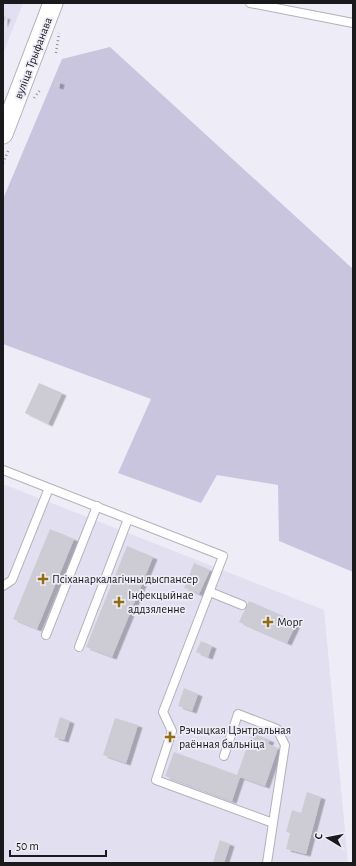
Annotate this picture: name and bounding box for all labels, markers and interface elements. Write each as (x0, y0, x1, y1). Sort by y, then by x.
street label: вуліца Трыфанава (12, 15, 55, 101)
marker: Псіханаркалагічны дыспансер (37, 573, 49, 585)
place label: Псіханаркалагічны дыспансер (52, 573, 198, 585)
place label: Інфекцыйнае аддзяленне (128, 589, 193, 615)
marker: Інфекцыйнае аддзяленне (113, 596, 125, 608)
marker: Морг (262, 616, 274, 628)
place label: Морг (277, 616, 303, 628)
place label: Рэчыцкая Цэнтральная раённая бальніца (179, 724, 291, 750)
marker: Рэчыцкая Цэнтральная раённая бальніца (164, 731, 176, 743)
north arrow (308, 818, 348, 858)
scale bar (10, 832, 106, 858)
text: С (313, 832, 325, 840)
text: 50 m (16, 840, 39, 852)

